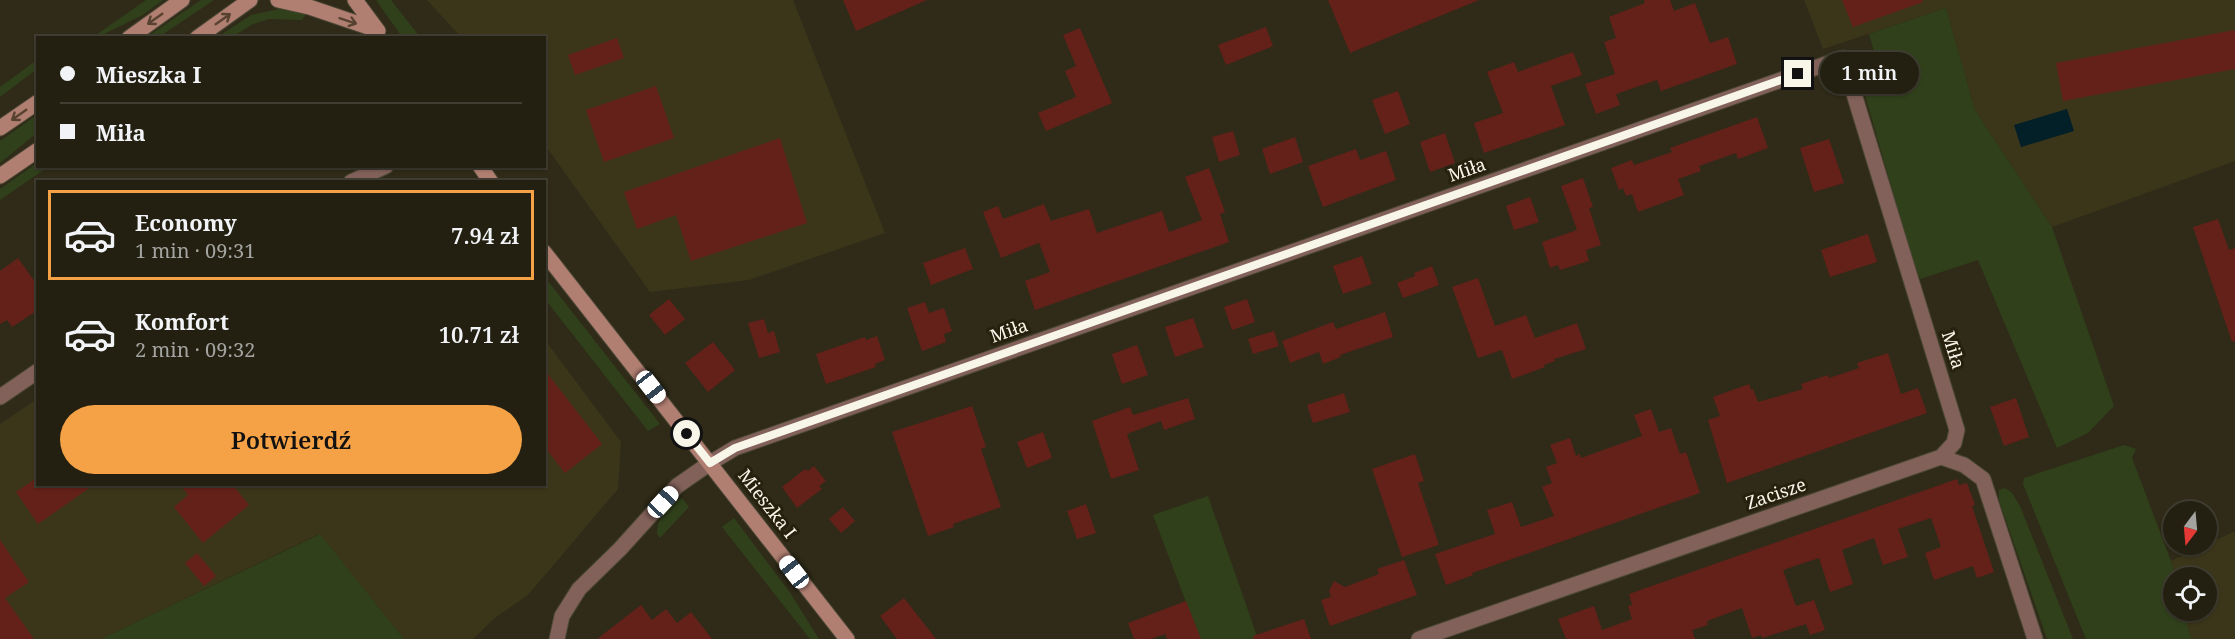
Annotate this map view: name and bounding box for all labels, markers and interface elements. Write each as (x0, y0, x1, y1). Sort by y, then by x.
one-way arrow (148, 13, 164, 25)
one-way arrow (215, 13, 231, 25)
one-way arrow (338, 16, 357, 27)
callout: 1 min (1819, 53, 1918, 95)
text: Mieszka I (96, 59, 201, 89)
text: 1 min (1842, 59, 1897, 86)
route end (1784, 60, 1811, 87)
one-way arrow (11, 109, 27, 121)
text: Miła (96, 117, 146, 147)
street label: Miła (1445, 151, 1489, 187)
text: Economy (135, 207, 237, 237)
icon: car (63, 208, 117, 262)
text: 7.94 zł (451, 220, 519, 250)
text: 1 min · 09:31 (135, 237, 255, 264)
text: Komfort (135, 306, 229, 336)
icon: car (63, 307, 117, 361)
street label: Miła (987, 312, 1031, 348)
text: 10.71 zł (439, 319, 519, 349)
street label: Miła (1937, 328, 1971, 372)
text: 2 min · 09:32 (135, 336, 255, 363)
car (633, 367, 669, 407)
button: Potwierdź (60, 405, 522, 474)
route start (673, 420, 700, 447)
street label: Mieszka I (733, 464, 802, 543)
street label: Zacisze (1742, 472, 1809, 515)
car (644, 483, 682, 521)
north arrow (2163, 501, 2217, 555)
map controls (2163, 501, 2217, 621)
car (776, 552, 812, 592)
button: locate (2163, 567, 2217, 621)

